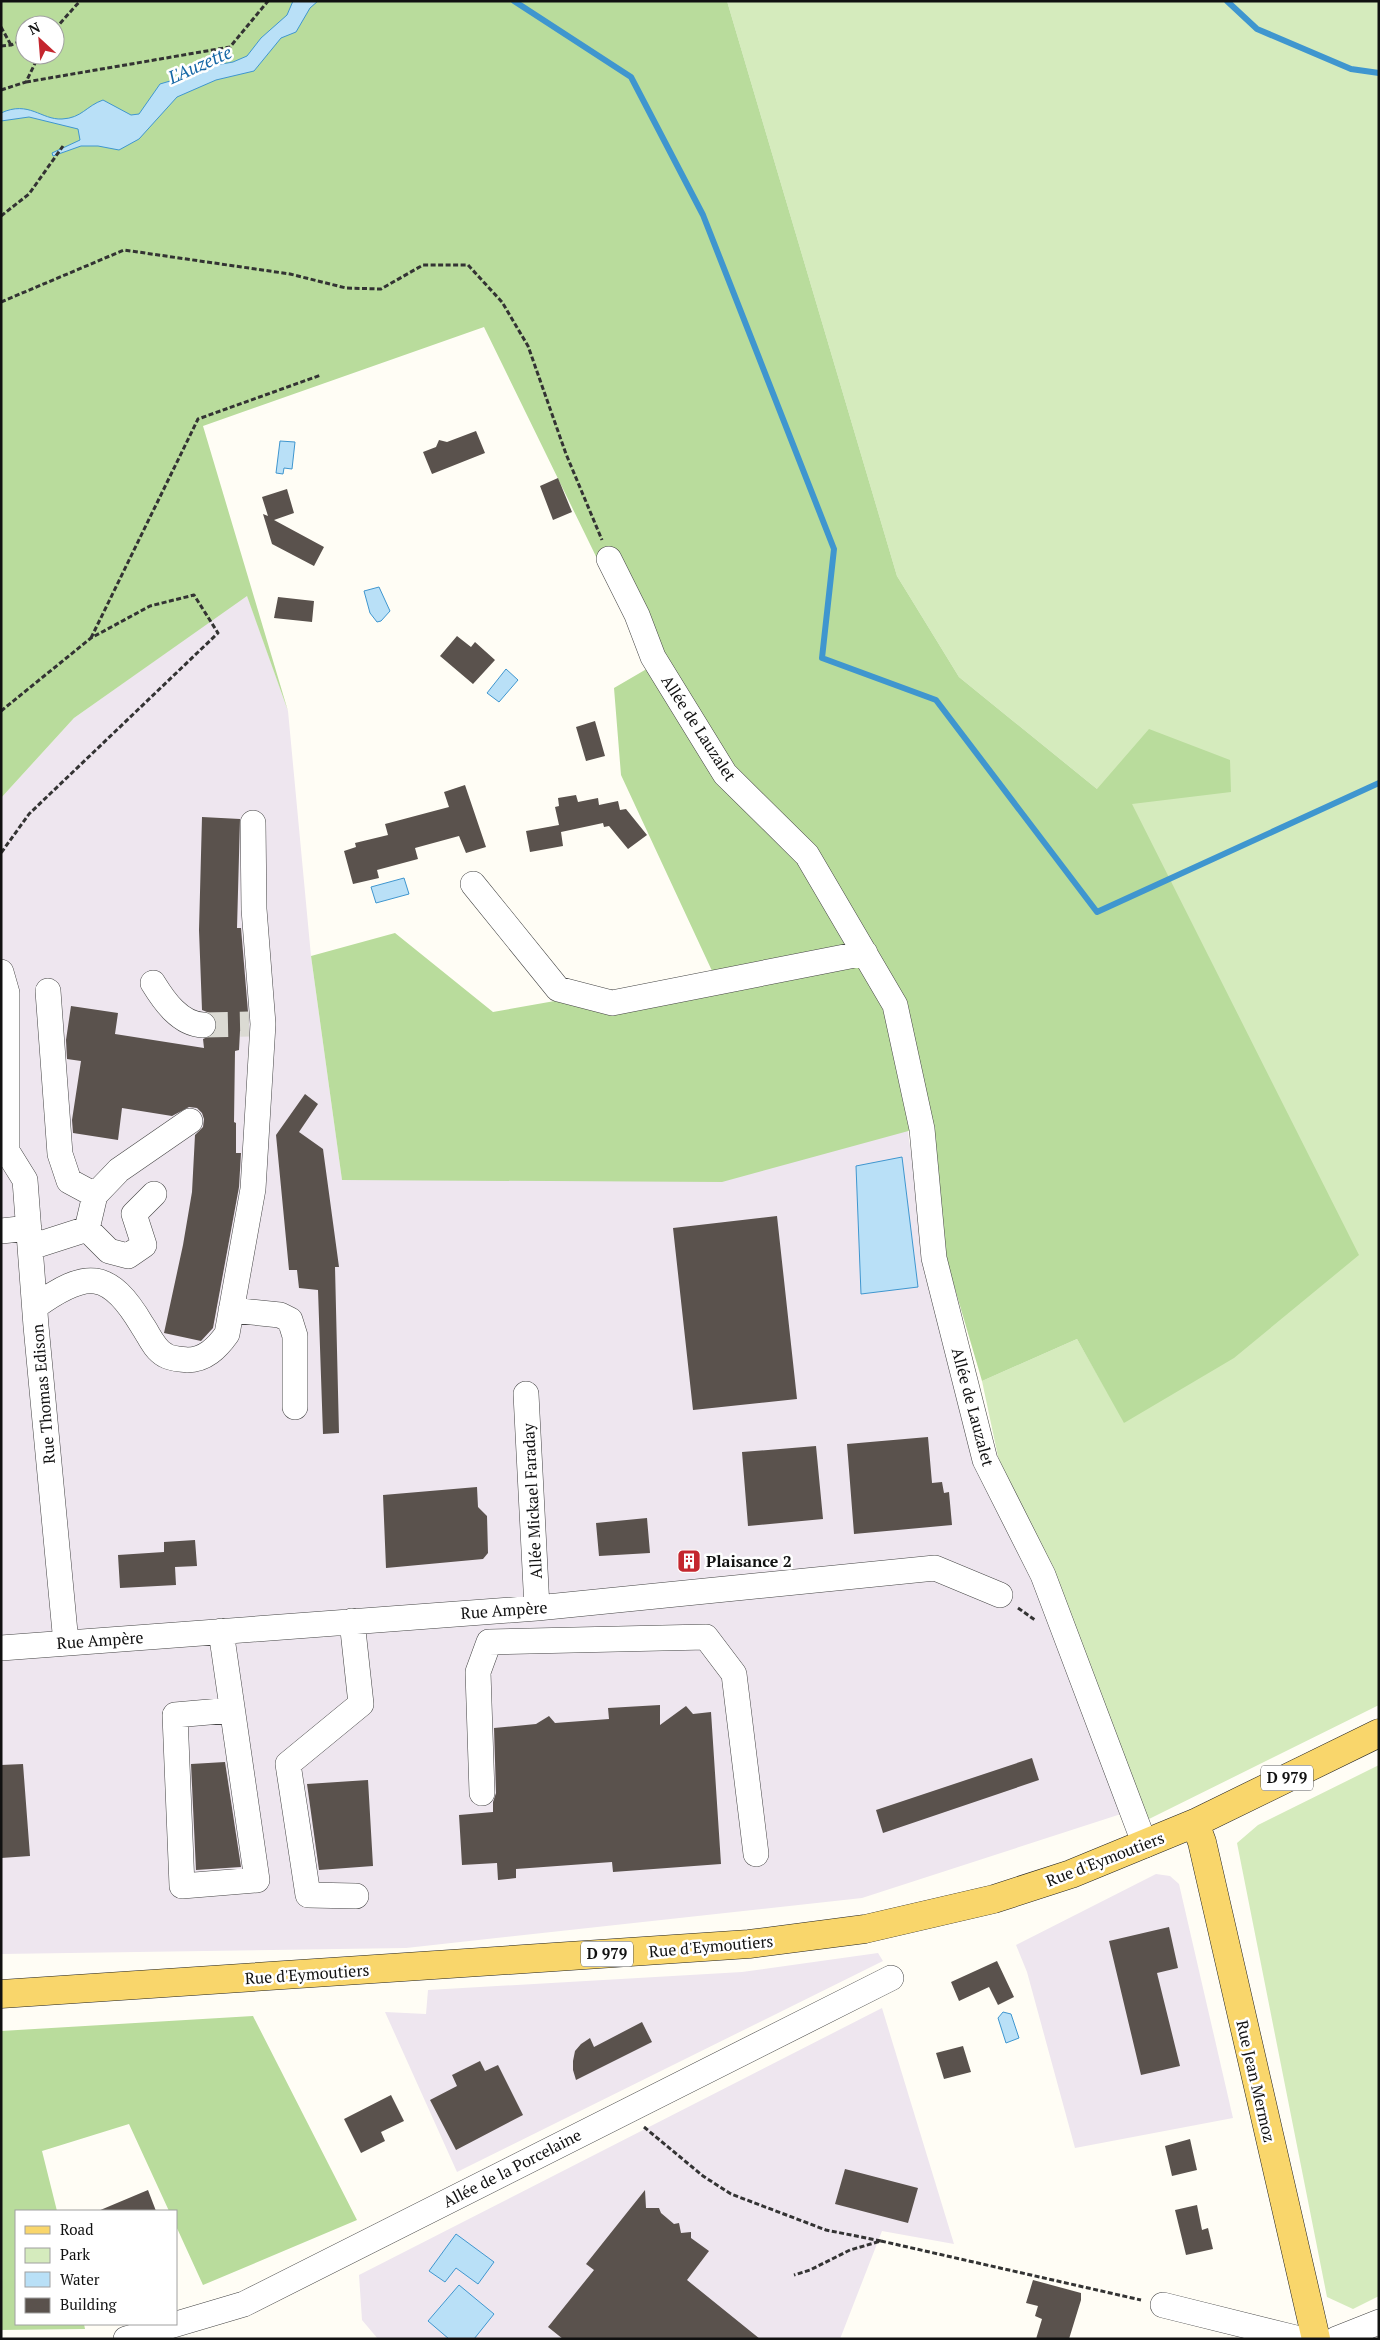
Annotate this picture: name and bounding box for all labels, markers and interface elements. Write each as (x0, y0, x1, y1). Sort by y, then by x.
north arrow (15, 15, 65, 65)
text: N (25, 17, 43, 39)
water label: L'Auzette (163, 39, 235, 89)
street label: Allée de Lauzalet (657, 671, 742, 785)
street label: Rue Thomas Edison (26, 1323, 60, 1465)
street label: Allée de Lauzalet (947, 1345, 999, 1469)
street label: Allée Mickael Faraday (517, 1422, 547, 1579)
building icon: Plaisance 2 (676, 1548, 702, 1574)
place label: Plaisance 2 (706, 1550, 792, 1572)
street label: Rue Ampère (460, 1596, 548, 1624)
street label: Rue Ampère (56, 1626, 144, 1654)
road number: D 979 (1261, 1766, 1313, 1790)
street label: Rue d'Eymoutiers (1043, 1826, 1167, 1892)
street label: Rue d'Eymoutiers (648, 1930, 774, 1962)
road number: D 979 (581, 1942, 633, 1966)
street label: Rue d'Eymoutiers (244, 1959, 370, 1989)
street label: Rue Jean Mermoz (1231, 2018, 1281, 2144)
street label: Allée de la Porcelaine (439, 2124, 585, 2212)
legend (15, 2210, 178, 2325)
text: Road (60, 2219, 93, 2239)
text: Park (60, 2244, 90, 2264)
text: Water (60, 2269, 100, 2289)
text: Building (60, 2294, 118, 2314)

